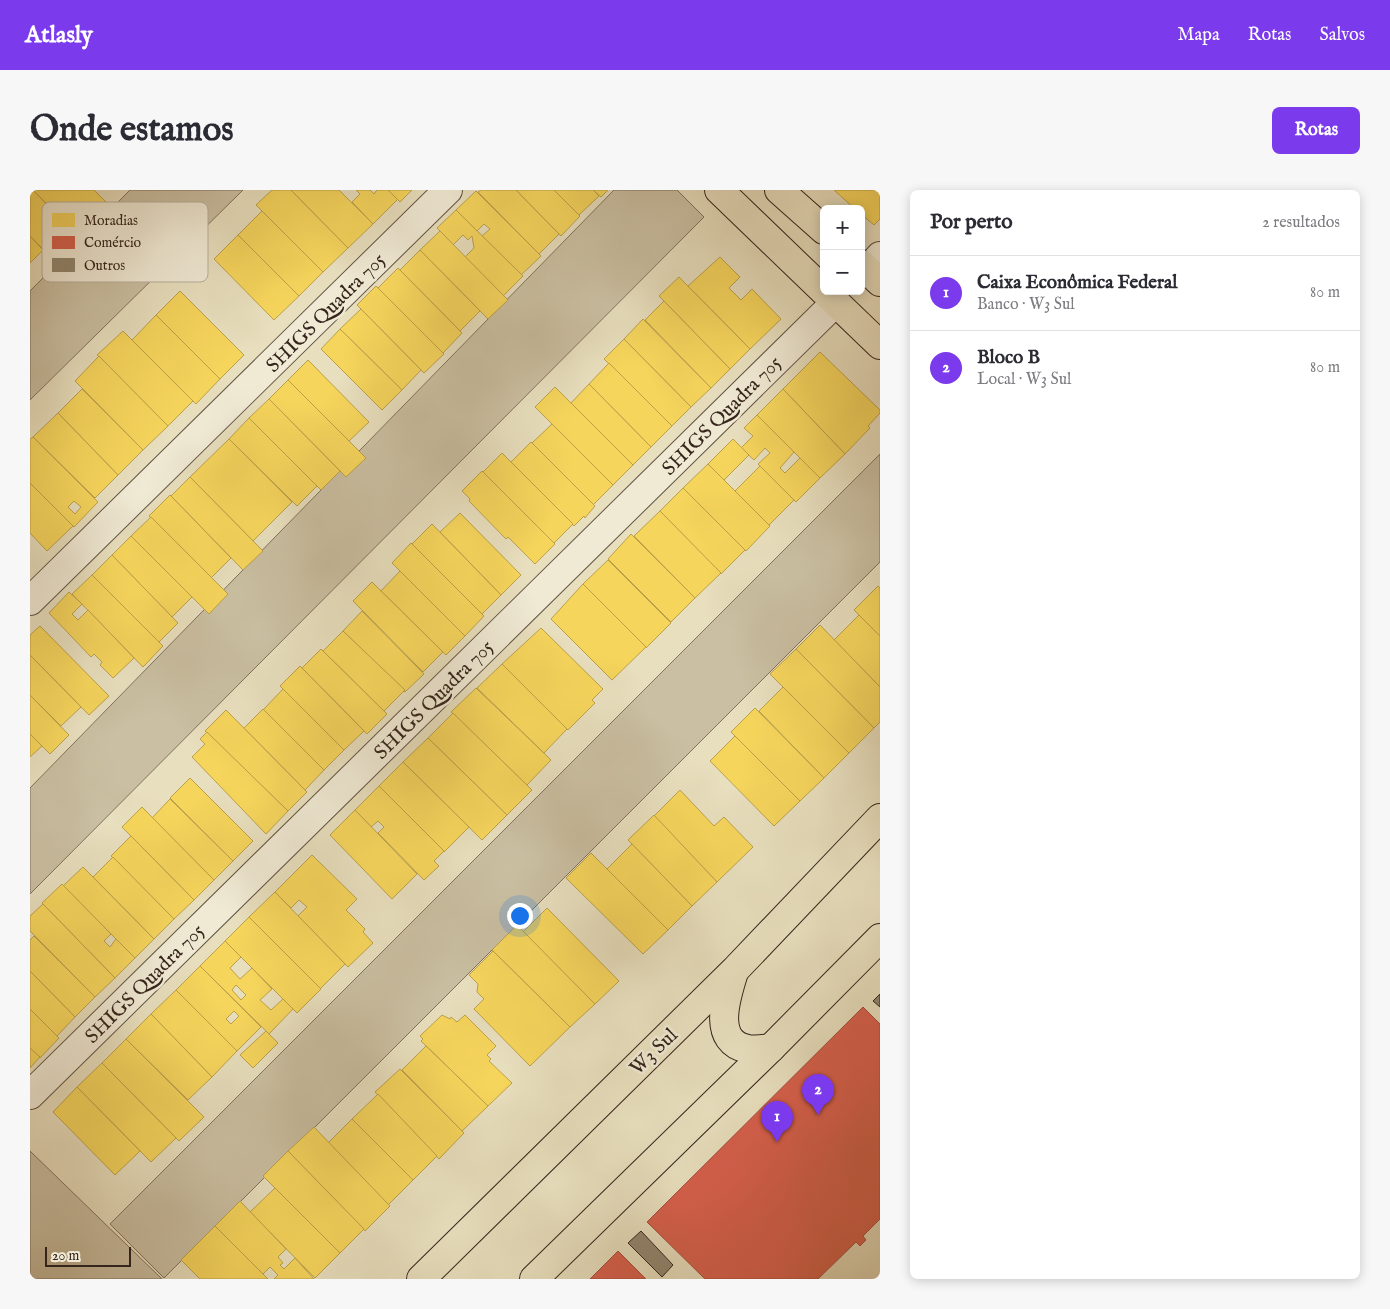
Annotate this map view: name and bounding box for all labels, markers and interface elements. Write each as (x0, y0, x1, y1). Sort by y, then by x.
text: Atlasly (25, 20, 93, 51)
text: Mapa (1178, 24, 1220, 47)
text: Rotas (1248, 24, 1291, 47)
text: Salvos (1319, 24, 1365, 47)
button: Rotas (1272, 107, 1360, 154)
text: Onde estamos (30, 108, 234, 153)
legend (42, 202, 208, 282)
map controls (820, 205, 865, 295)
button: + (820, 205, 865, 250)
text: Por perto (930, 209, 1012, 236)
text: Moradias (84, 212, 138, 230)
text: 2 resultados (1262, 213, 1340, 233)
text: Comércio (84, 234, 142, 252)
street label: SHIGS Quadra 705 (261, 248, 391, 378)
button: − (820, 250, 865, 295)
text: Outros (84, 257, 125, 275)
text: Caixa Econômica Federal (977, 271, 1177, 295)
text: 1 (943, 283, 949, 303)
text: 80 m (1310, 283, 1340, 303)
text: Banco · W3 Sul (977, 295, 1075, 315)
text: Bloco B (977, 346, 1040, 370)
street label: SHIGS Quadra 705 (657, 351, 787, 481)
text: 2 (942, 358, 950, 378)
text: 80 m (1310, 358, 1340, 378)
text: Local · W3 Sul (977, 370, 1071, 390)
street label: SHIGS Quadra 705 (369, 635, 499, 765)
your location (507, 903, 533, 929)
street label: SHIGS Quadra 705 (80, 919, 210, 1049)
street label: W3 Sul (625, 1023, 684, 1081)
pin: 2 (802, 1074, 834, 1115)
pin: 1 (761, 1101, 793, 1142)
scale bar (45, 1244, 131, 1267)
text: 20 m (52, 1247, 79, 1265)

